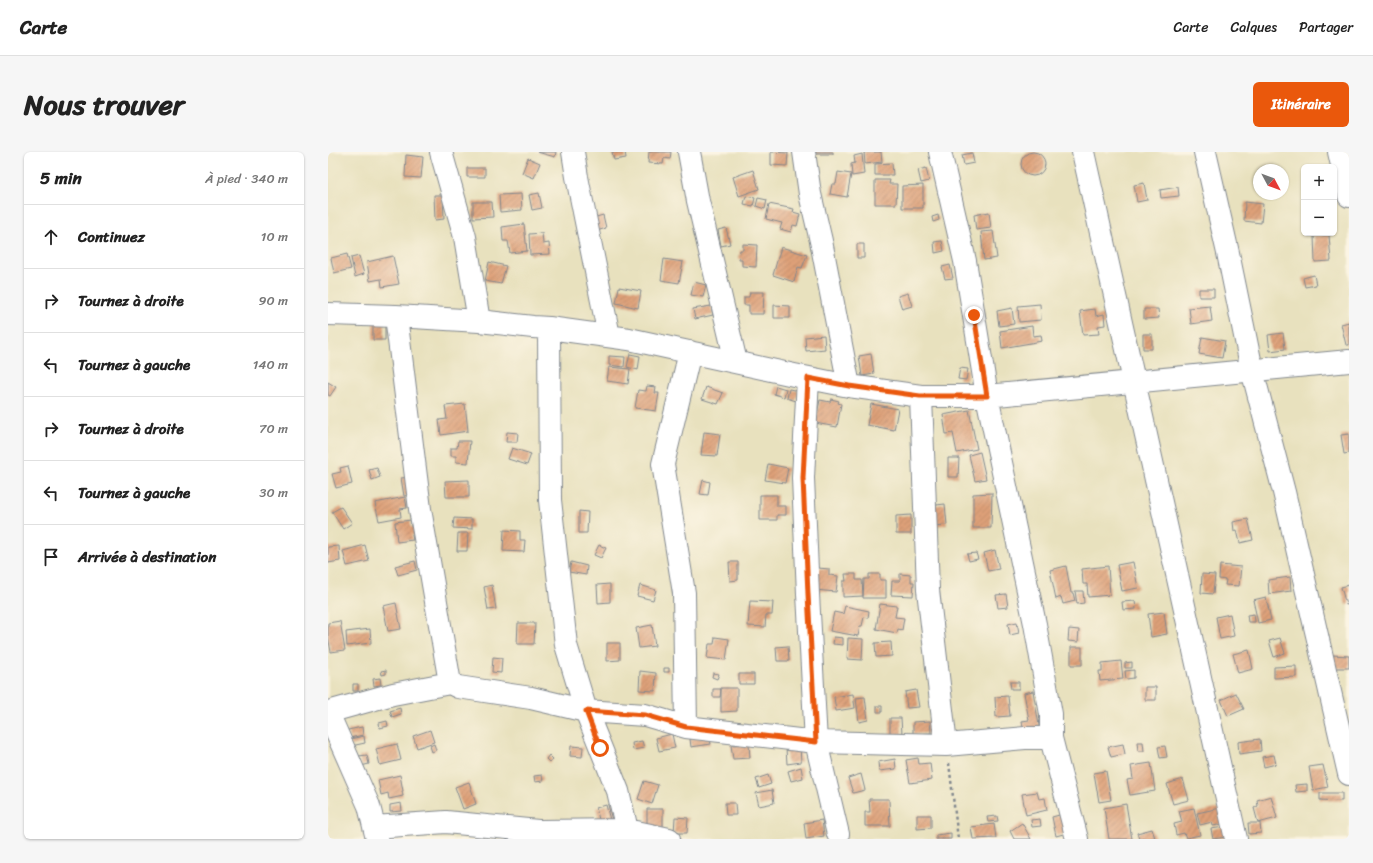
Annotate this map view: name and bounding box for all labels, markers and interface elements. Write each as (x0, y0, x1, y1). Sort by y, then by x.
text: Carte (20, 11, 67, 44)
text: Carte (1174, 15, 1208, 40)
text: Calques (1230, 15, 1277, 40)
text: Partager (1299, 15, 1353, 40)
text: Nous trouver (24, 80, 184, 129)
button: Itinéraire (1253, 82, 1349, 127)
text: 5 min (40, 163, 82, 193)
north arrow (1253, 164, 1289, 200)
map controls (1301, 164, 1337, 236)
button: + (1301, 164, 1337, 200)
text: À pied · 340 m (205, 167, 288, 190)
button: − (1301, 200, 1337, 236)
text: Continuez (78, 224, 145, 250)
text: 10 m (261, 225, 288, 248)
icon: ahead (40, 226, 62, 248)
text: Tournez à droite (78, 288, 184, 314)
text: 90 m (258, 289, 288, 312)
icon: right (40, 290, 62, 312)
route end (965, 306, 983, 324)
text: Tournez à gauche (78, 352, 190, 378)
text: 140 m (253, 353, 288, 376)
icon: left (40, 354, 62, 376)
text: Tournez à droite (78, 416, 184, 442)
text: 70 m (259, 417, 288, 440)
icon: right (40, 418, 62, 440)
text: Tournez à gauche (78, 480, 190, 506)
text: 30 m (259, 481, 288, 504)
icon: left (40, 482, 62, 504)
text: Arrivée à destination (78, 544, 216, 570)
icon: arrive (40, 546, 62, 568)
route start (591, 739, 609, 757)

